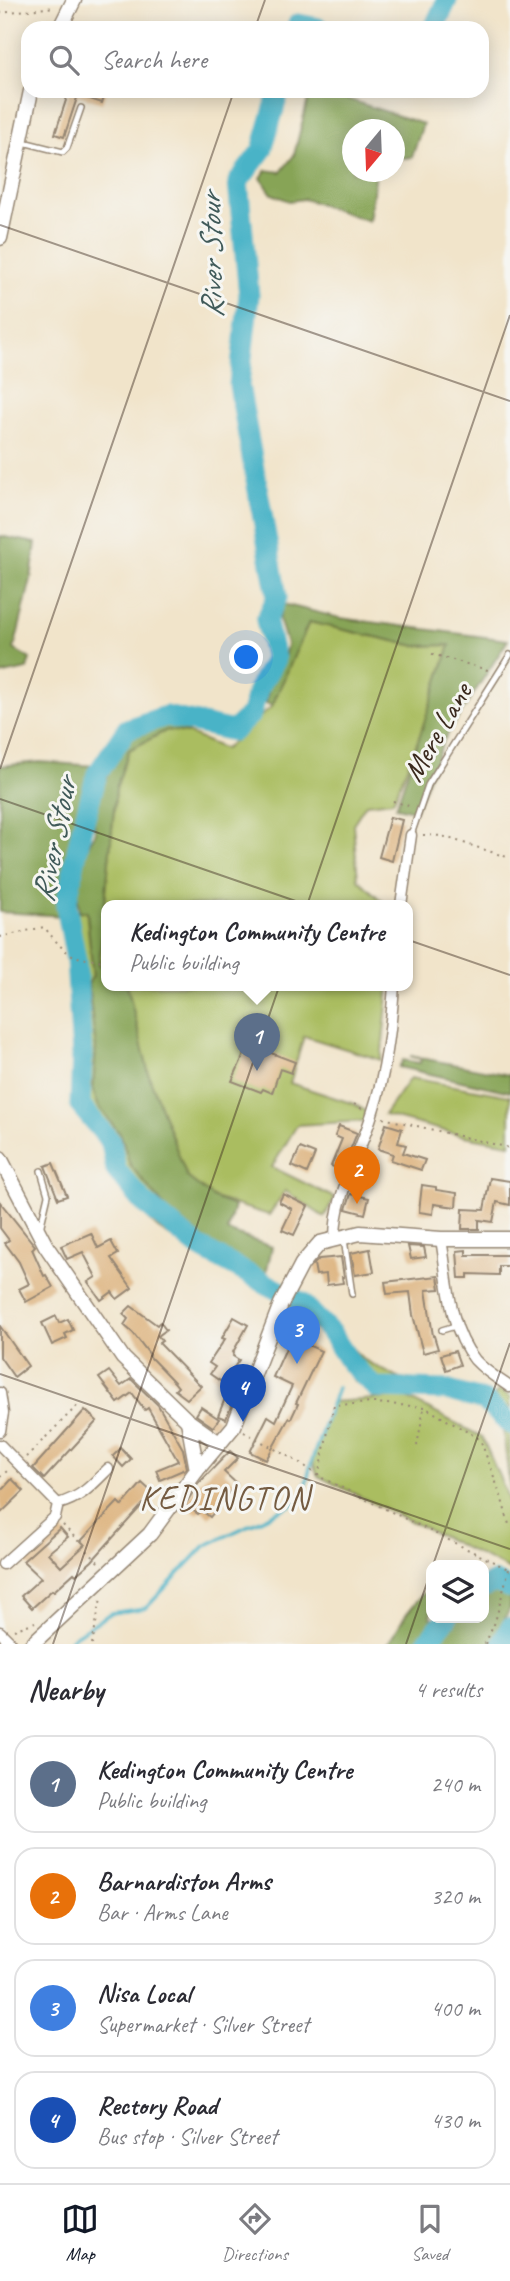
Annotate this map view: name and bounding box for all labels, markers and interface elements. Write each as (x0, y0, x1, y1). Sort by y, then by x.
search box (21, 21, 489, 98)
icon: search (45, 41, 83, 79)
text: Search here (101, 43, 207, 76)
north arrow (342, 119, 405, 182)
water label: River Stour (189, 188, 233, 319)
your location (229, 640, 263, 674)
street label: Mere Lane (394, 674, 481, 788)
water label: River Stour (22, 770, 87, 905)
popup (101, 900, 413, 991)
text: Kedington Community Centre (129, 915, 385, 948)
text: Public building (129, 948, 238, 977)
pin: 1 (234, 1013, 280, 1071)
pin: 2 (334, 1146, 380, 1204)
pin: 3 (274, 1306, 320, 1364)
pin: 4 (220, 1364, 266, 1422)
district label: KEDINGTON (139, 1477, 314, 1519)
map controls (426, 1560, 489, 1623)
button: layers (426, 1560, 489, 1623)
text: Nearby (28, 1671, 104, 1709)
text: 4 results (415, 1675, 482, 1704)
text: Kedington Community Centre (97, 1753, 353, 1786)
text: 1 (48, 1770, 58, 1799)
text: 240 m (431, 1770, 480, 1799)
text: Public building (97, 1786, 206, 1815)
text: Barnardiston Arms (97, 1865, 271, 1898)
text: 2 (48, 1882, 58, 1911)
text: 320 m (431, 1882, 480, 1911)
text: Bar · Arms Lane (97, 1898, 227, 1927)
text: Nisa Local (97, 1977, 191, 2010)
text: 3 (48, 1994, 58, 2023)
text: 400 m (431, 1994, 480, 2023)
text: Supermarket · Silver Street (97, 2010, 309, 2039)
text: Rectory Road (97, 2089, 217, 2122)
text: 4 (48, 2106, 58, 2135)
text: 430 m (431, 2106, 480, 2135)
text: Bus stop · Silver Street (97, 2122, 277, 2151)
tab: Map (61, 2200, 99, 2266)
tab: Directions (222, 2200, 288, 2266)
tab: Saved (411, 2200, 449, 2266)

